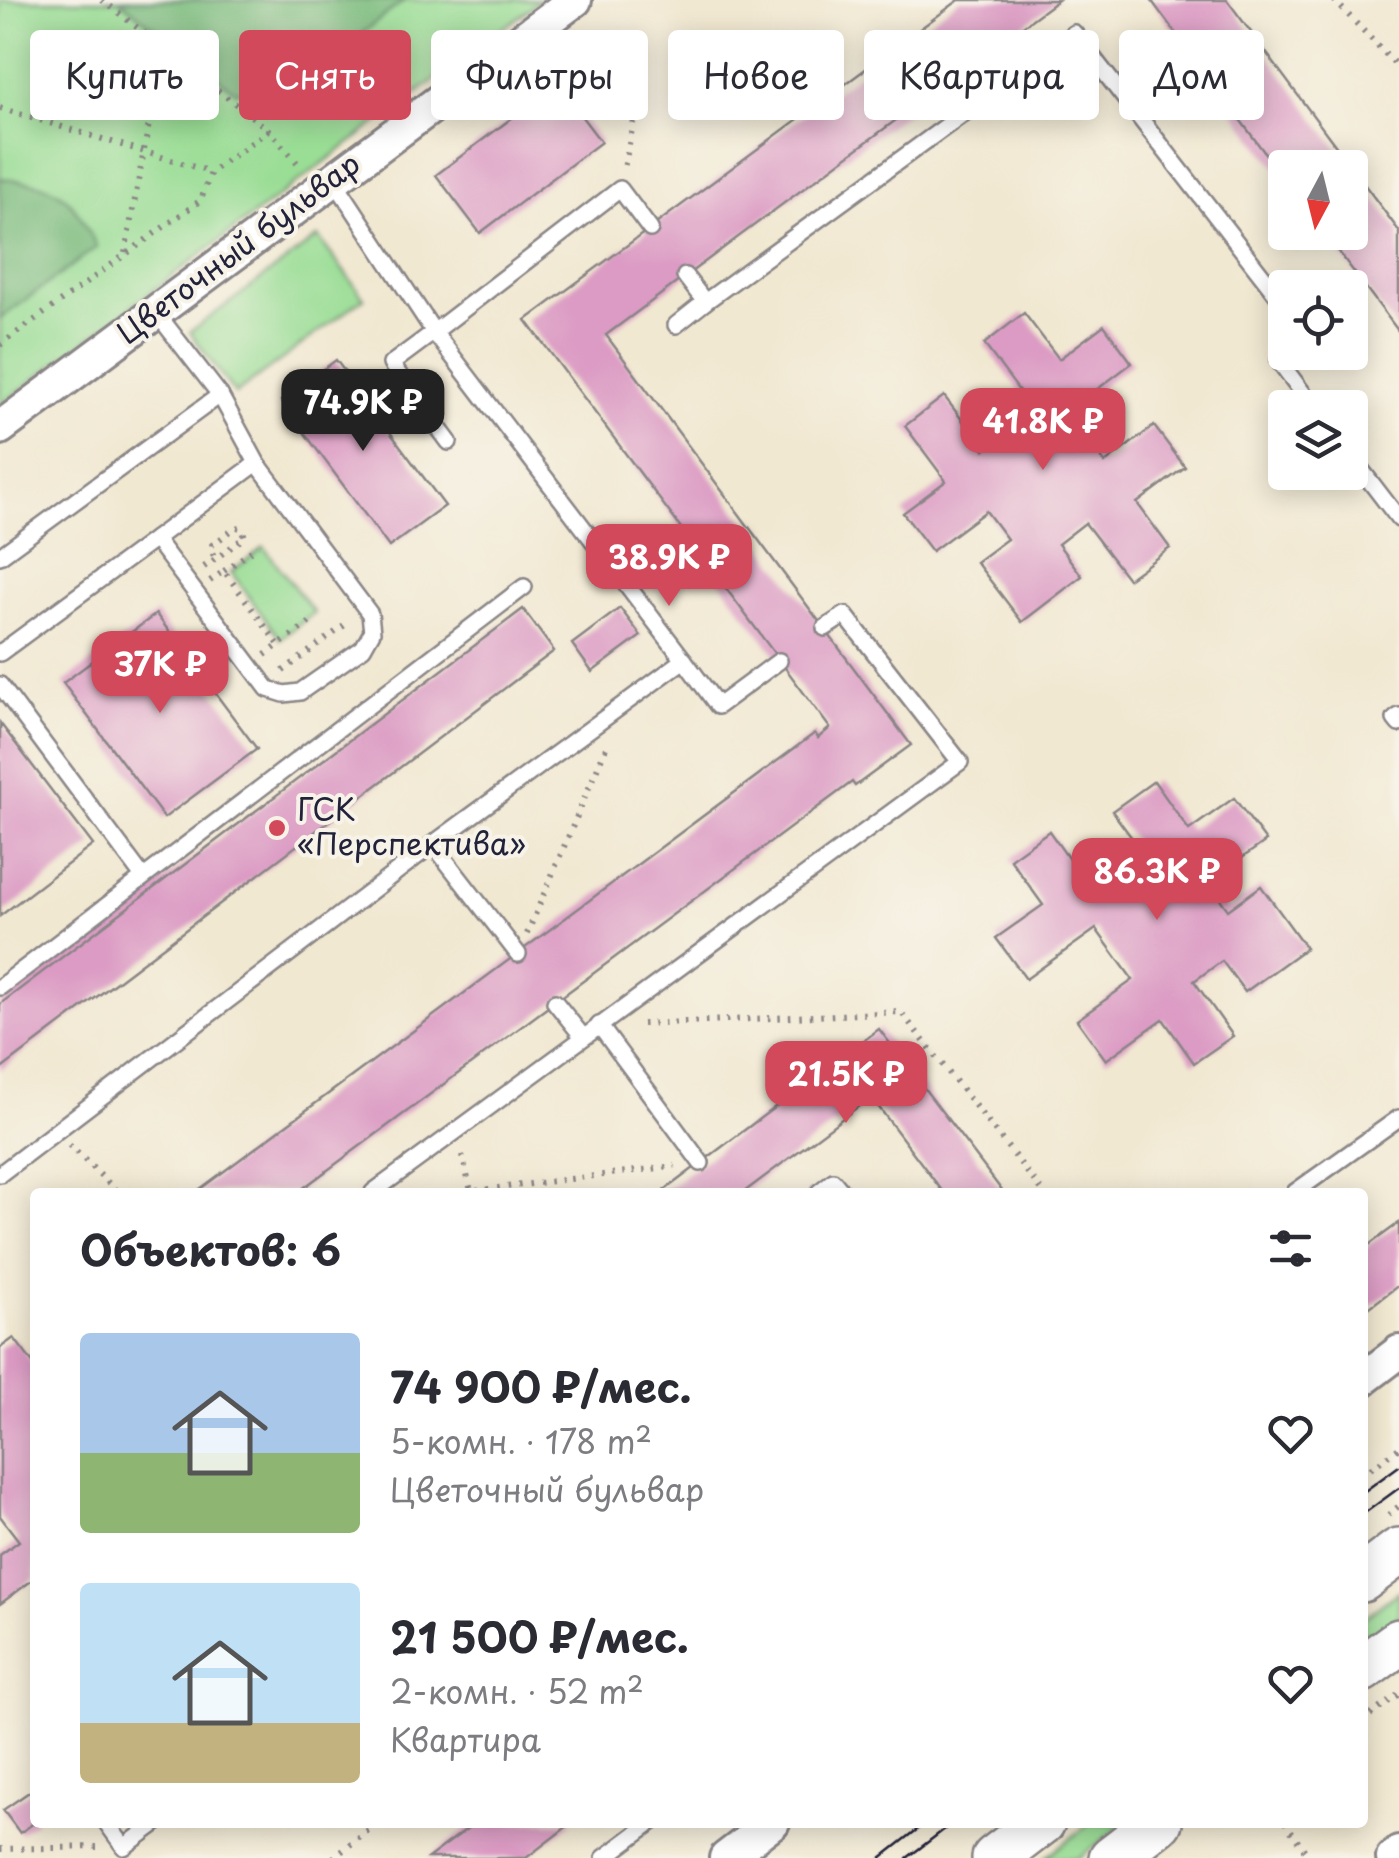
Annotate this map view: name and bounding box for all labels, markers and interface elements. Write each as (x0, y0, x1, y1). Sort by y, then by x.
chip: Купить (30, 30, 219, 120)
chip: Снять (239, 30, 411, 120)
chip: Фильтры (431, 30, 648, 120)
chip: Новое (668, 30, 844, 120)
chip: Квартира (864, 30, 1099, 120)
chip: Дом (1119, 30, 1264, 120)
street label: Цветочный бульвар (106, 140, 369, 354)
north arrow (1268, 150, 1368, 250)
map controls (1268, 150, 1368, 490)
button: locate (1268, 270, 1368, 370)
pin: 74.9K ₽ (271, 369, 455, 454)
text: 74.9K ₽ (303, 377, 423, 425)
pin: 41.8K ₽ (951, 388, 1135, 473)
button: layers (1268, 390, 1368, 490)
text: 41.8K ₽ (982, 396, 1104, 444)
pin: 38.9K ₽ (577, 524, 761, 609)
text: 38.9K ₽ (608, 532, 730, 580)
pin: 37K ₽ (90, 631, 230, 716)
text: 37K ₽ (113, 639, 207, 687)
place label: ГСК «Перспектива» (297, 786, 526, 865)
marker: ГСК «Перспектива» (266, 817, 288, 839)
pin: 86.3K ₽ (1065, 838, 1249, 923)
text: 86.3K ₽ (1094, 846, 1220, 894)
pin: 21.5K ₽ (754, 1041, 938, 1126)
text: 21.5K ₽ (787, 1049, 905, 1097)
text: Объектов: 6 (80, 1217, 341, 1280)
icon: filters (1263, 1221, 1318, 1276)
text: 74 900 ₽/мес. (390, 1354, 692, 1417)
icon: home (160, 1373, 280, 1493)
icon: heart (1263, 1406, 1318, 1461)
text: 5-комн. · 178 m² (390, 1417, 652, 1465)
text: Цветочный бульвар (390, 1465, 704, 1513)
text: 21 500 ₽/мес. (390, 1604, 689, 1667)
icon: home (160, 1623, 280, 1743)
icon: heart (1263, 1656, 1318, 1711)
text: 2-комн. · 52 m² (390, 1667, 644, 1715)
text: Квартира (390, 1715, 541, 1763)

